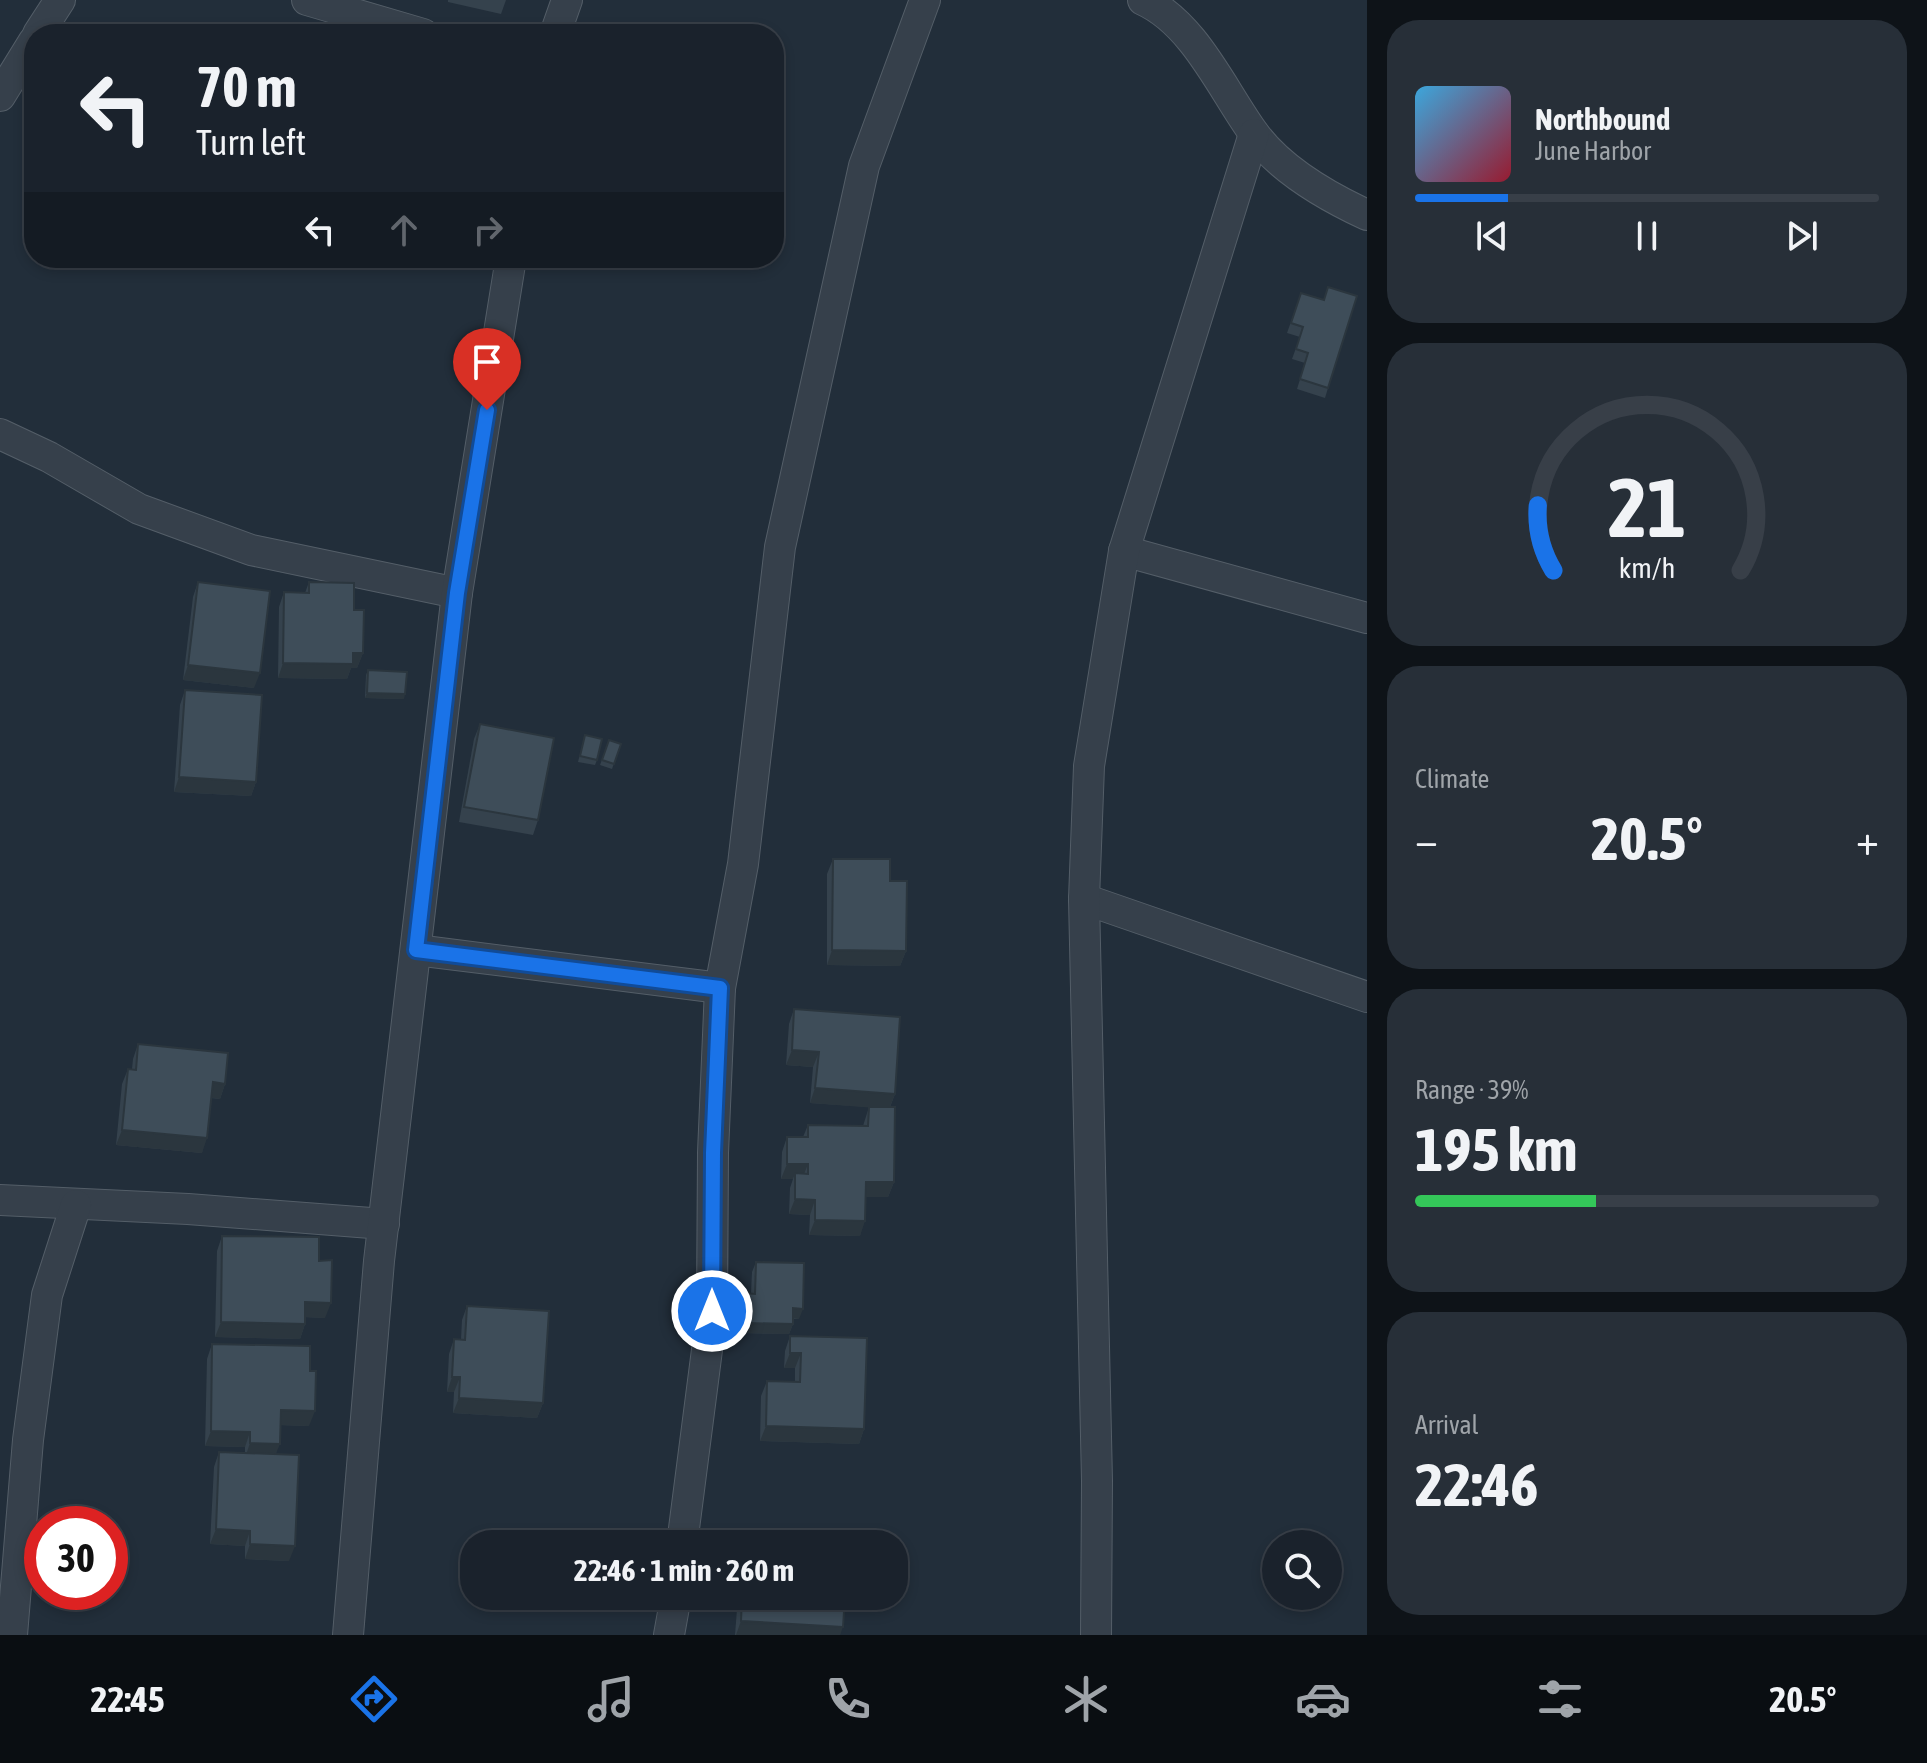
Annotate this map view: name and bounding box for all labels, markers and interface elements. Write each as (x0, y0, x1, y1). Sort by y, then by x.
text: 70 m (196, 55, 297, 119)
icon: left (64, 56, 168, 160)
text: Northbound (1535, 102, 1670, 136)
text: Turn left (196, 121, 306, 163)
text: June Harbor (1535, 136, 1651, 166)
icon: left (298, 208, 342, 252)
icon: ahead (382, 208, 426, 252)
icon: right (466, 208, 510, 252)
icon: previous (1470, 214, 1514, 258)
icon: pause (1625, 214, 1669, 258)
icon: next (1780, 214, 1824, 258)
pin (453, 328, 521, 410)
icon: arrive (465, 340, 509, 384)
text: 21 (1608, 458, 1686, 554)
text: km/h (1619, 551, 1675, 584)
text: Climate (1415, 764, 1489, 794)
text: 20.5° (1591, 804, 1703, 873)
text: − (1415, 814, 1438, 864)
text: + (1856, 814, 1879, 864)
text: Range · 39% (1415, 1075, 1528, 1105)
text: 195 km (1415, 1115, 1577, 1184)
position arrow (670, 1269, 754, 1353)
text: Arrival (1415, 1410, 1479, 1440)
text: 22:46 (1415, 1450, 1538, 1519)
speed limit sign: 30 (24, 1506, 128, 1610)
map controls (1262, 1530, 1342, 1610)
button: search (1262, 1530, 1342, 1610)
text: 22:46 · 1 min · 260 m (574, 1553, 794, 1587)
icon: directions (346, 1671, 402, 1727)
icon: music (583, 1671, 639, 1727)
icon: phone (820, 1671, 876, 1727)
icon: climate (1058, 1671, 1114, 1727)
icon: car (1295, 1671, 1351, 1727)
icon: filters (1532, 1671, 1588, 1727)
text: 22:45 (91, 1678, 165, 1720)
text: 20.5° (1769, 1678, 1836, 1720)

